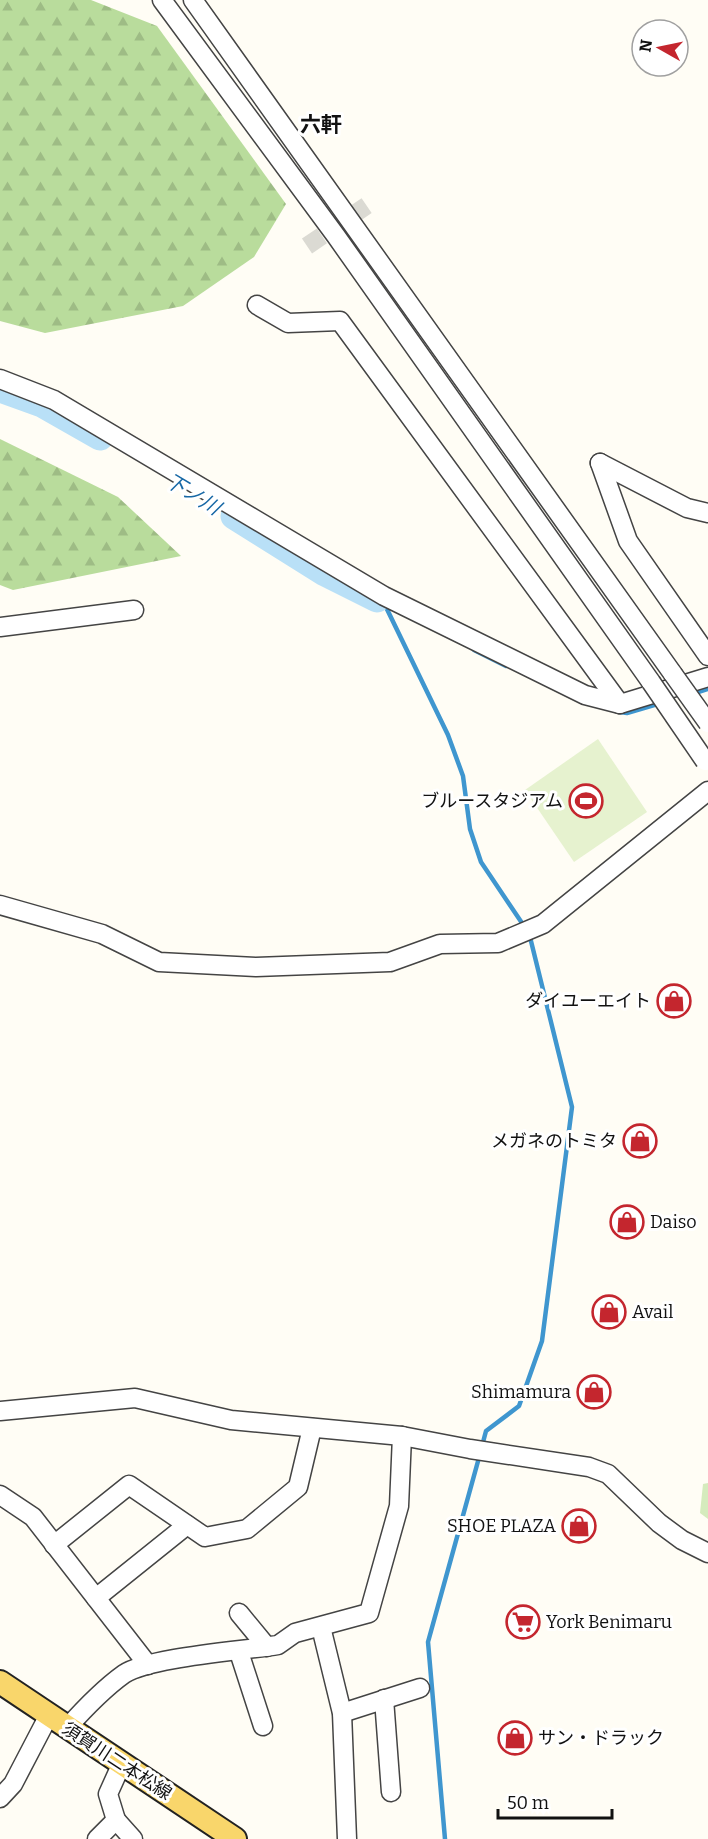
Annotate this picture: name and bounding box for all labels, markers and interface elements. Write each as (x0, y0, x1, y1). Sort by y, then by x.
north arrow (630, 18, 690, 78)
text: N (635, 38, 656, 53)
district label: 六軒 (300, 112, 342, 138)
water label: 下ノ川 (161, 468, 227, 521)
sports icon: ブルースタジアム (568, 783, 604, 819)
place label: ブルースタジアム (421, 790, 563, 812)
shop icon: ダイユーエイト (656, 983, 692, 1019)
place label: ダイユーエイト (525, 990, 651, 1012)
shop icon: メガネのトミタ (622, 1123, 658, 1159)
place label: メガネのトミタ (491, 1130, 617, 1152)
shop icon: Daiso (609, 1204, 645, 1240)
place label: Daiso (650, 1211, 697, 1233)
shop icon: Avail (591, 1294, 627, 1330)
place label: Avail (632, 1301, 673, 1323)
shop icon: Shimamura (576, 1374, 612, 1410)
place label: Shimamura (471, 1381, 571, 1403)
shop icon: SHOE PLAZA (561, 1508, 597, 1544)
place label: SHOE PLAZA (447, 1515, 556, 1537)
supermarket icon: York Benimaru (505, 1604, 541, 1640)
place label: York Benimaru (546, 1611, 672, 1633)
street label: 須賀川二本松線 (58, 1717, 176, 1805)
shop icon: サン・ドラック (497, 1720, 533, 1756)
place label: サン・ドラック (538, 1727, 664, 1749)
scale bar (498, 1782, 612, 1820)
text: 50 m (507, 1792, 549, 1814)

